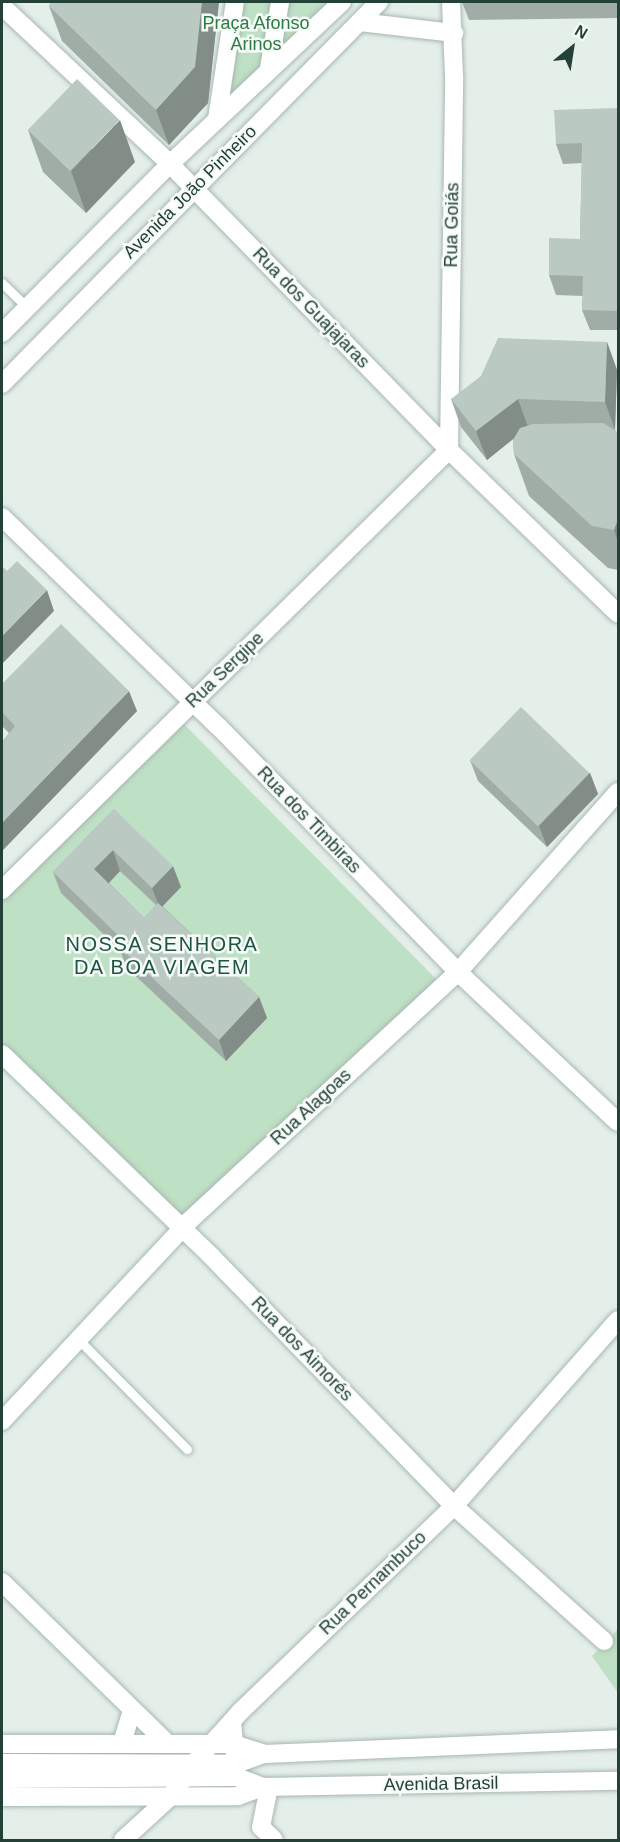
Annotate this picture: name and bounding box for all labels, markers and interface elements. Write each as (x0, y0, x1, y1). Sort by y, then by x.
park label: Praça Afonso Arinos (202, 13, 310, 56)
north arrow (542, 18, 602, 78)
text: N (572, 22, 591, 42)
street label: Avenida João Pinheiro (119, 121, 261, 263)
street label: Rua Goiás (440, 182, 464, 268)
street label: Rua dos Guajajaras (248, 243, 374, 373)
street label: Rua Sergipe (182, 627, 268, 713)
street label: Rua dos Timbiras (252, 762, 366, 878)
district label: NOSSA SENHORA DA BOA VIAGEM (65, 933, 259, 980)
street label: Rua Alagoas (266, 1064, 356, 1150)
street label: Rua dos Aimorés (246, 1292, 358, 1406)
street label: Rua Pernambuco (315, 1527, 431, 1639)
street label: Avenida Brasil (383, 1772, 499, 1796)

